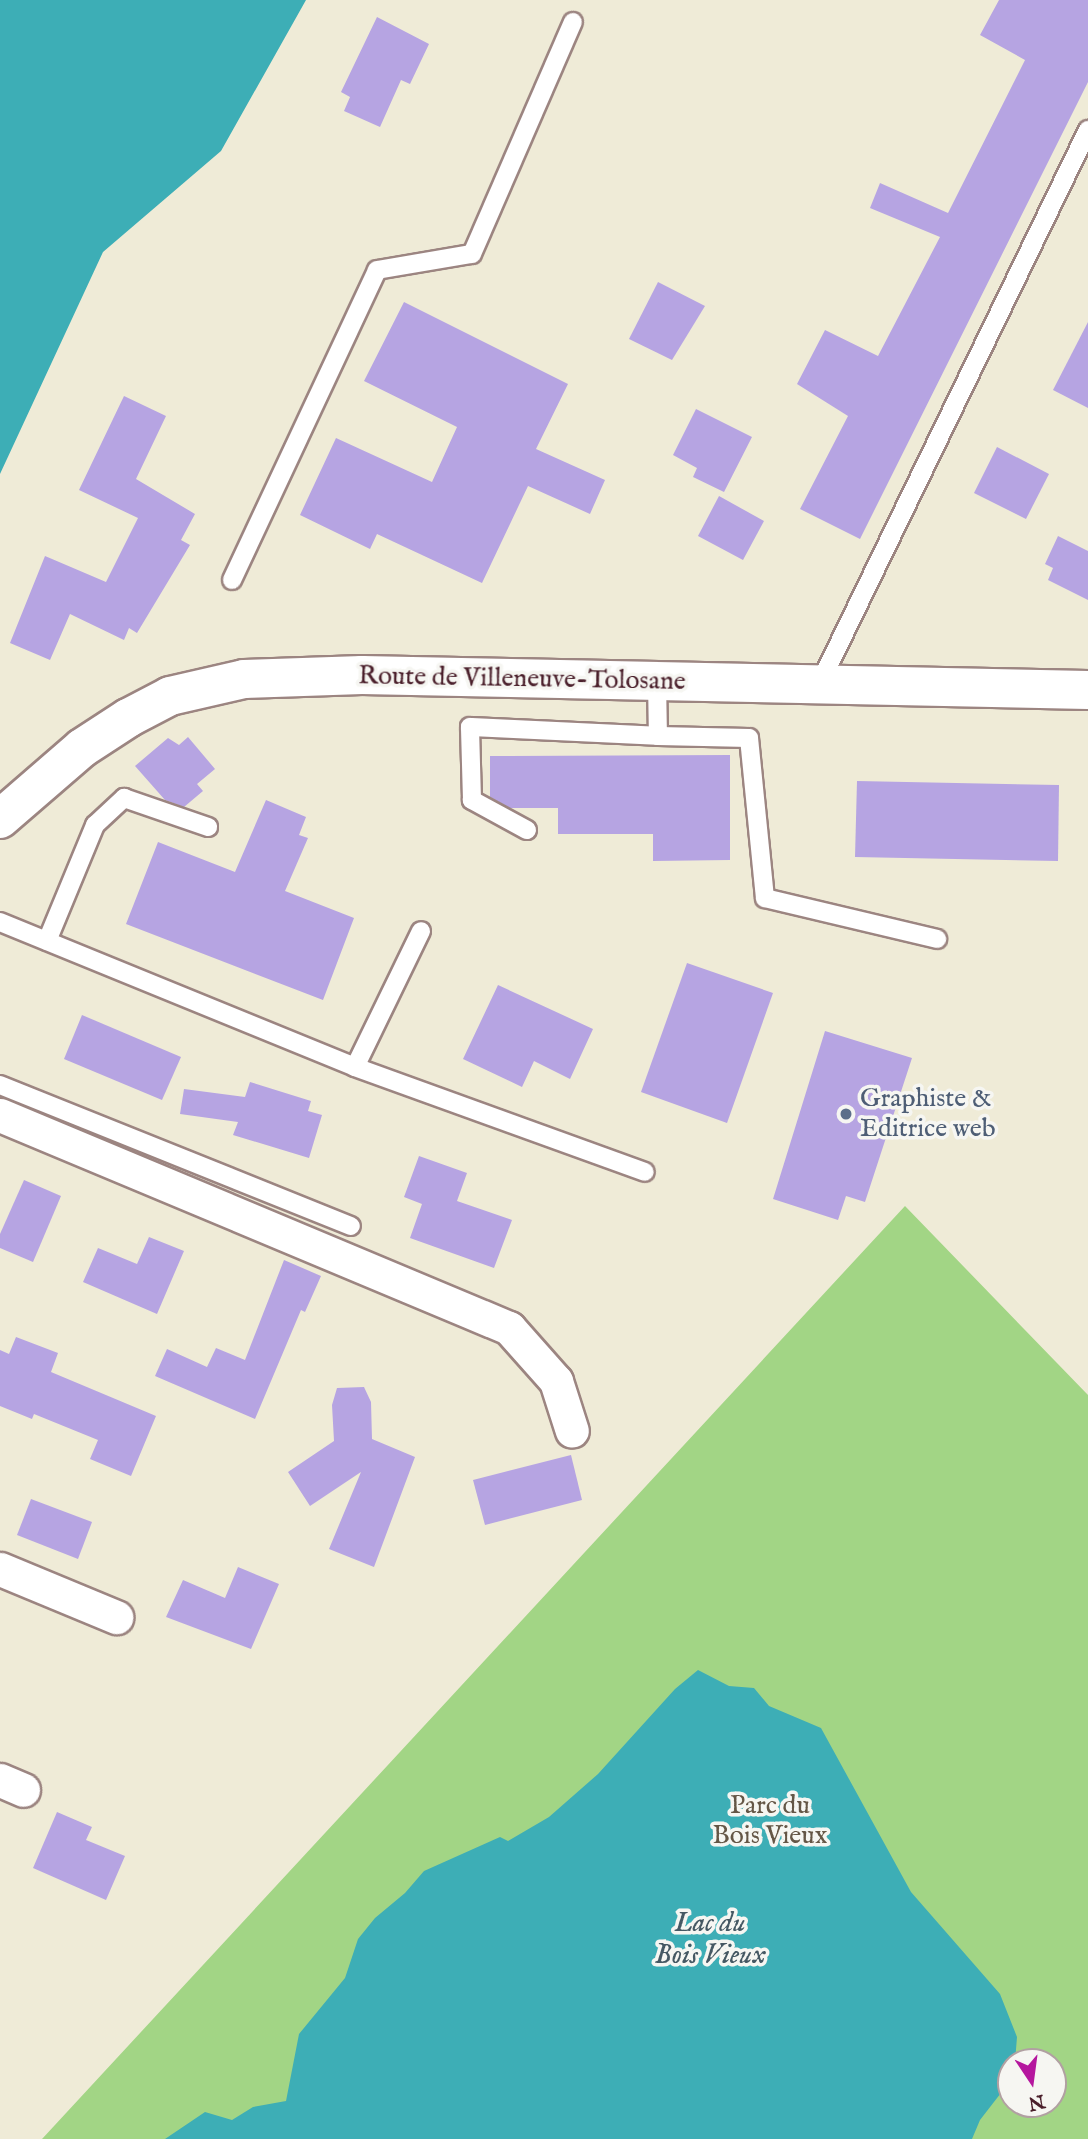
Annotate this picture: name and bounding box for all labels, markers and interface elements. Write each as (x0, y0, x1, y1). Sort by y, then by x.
street label: Route de Villeneuve-Tolosane (358, 661, 686, 697)
place label: Graphiste & Editrice web (860, 1083, 996, 1144)
marker: Graphiste & Editrice web (838, 1106, 854, 1122)
park label: Parc du Bois Vieux (713, 1790, 827, 1852)
water label: Lac du Bois Vieux (654, 1907, 766, 1973)
north arrow (997, 2048, 1067, 2118)
text: N (1026, 2088, 1047, 2115)

